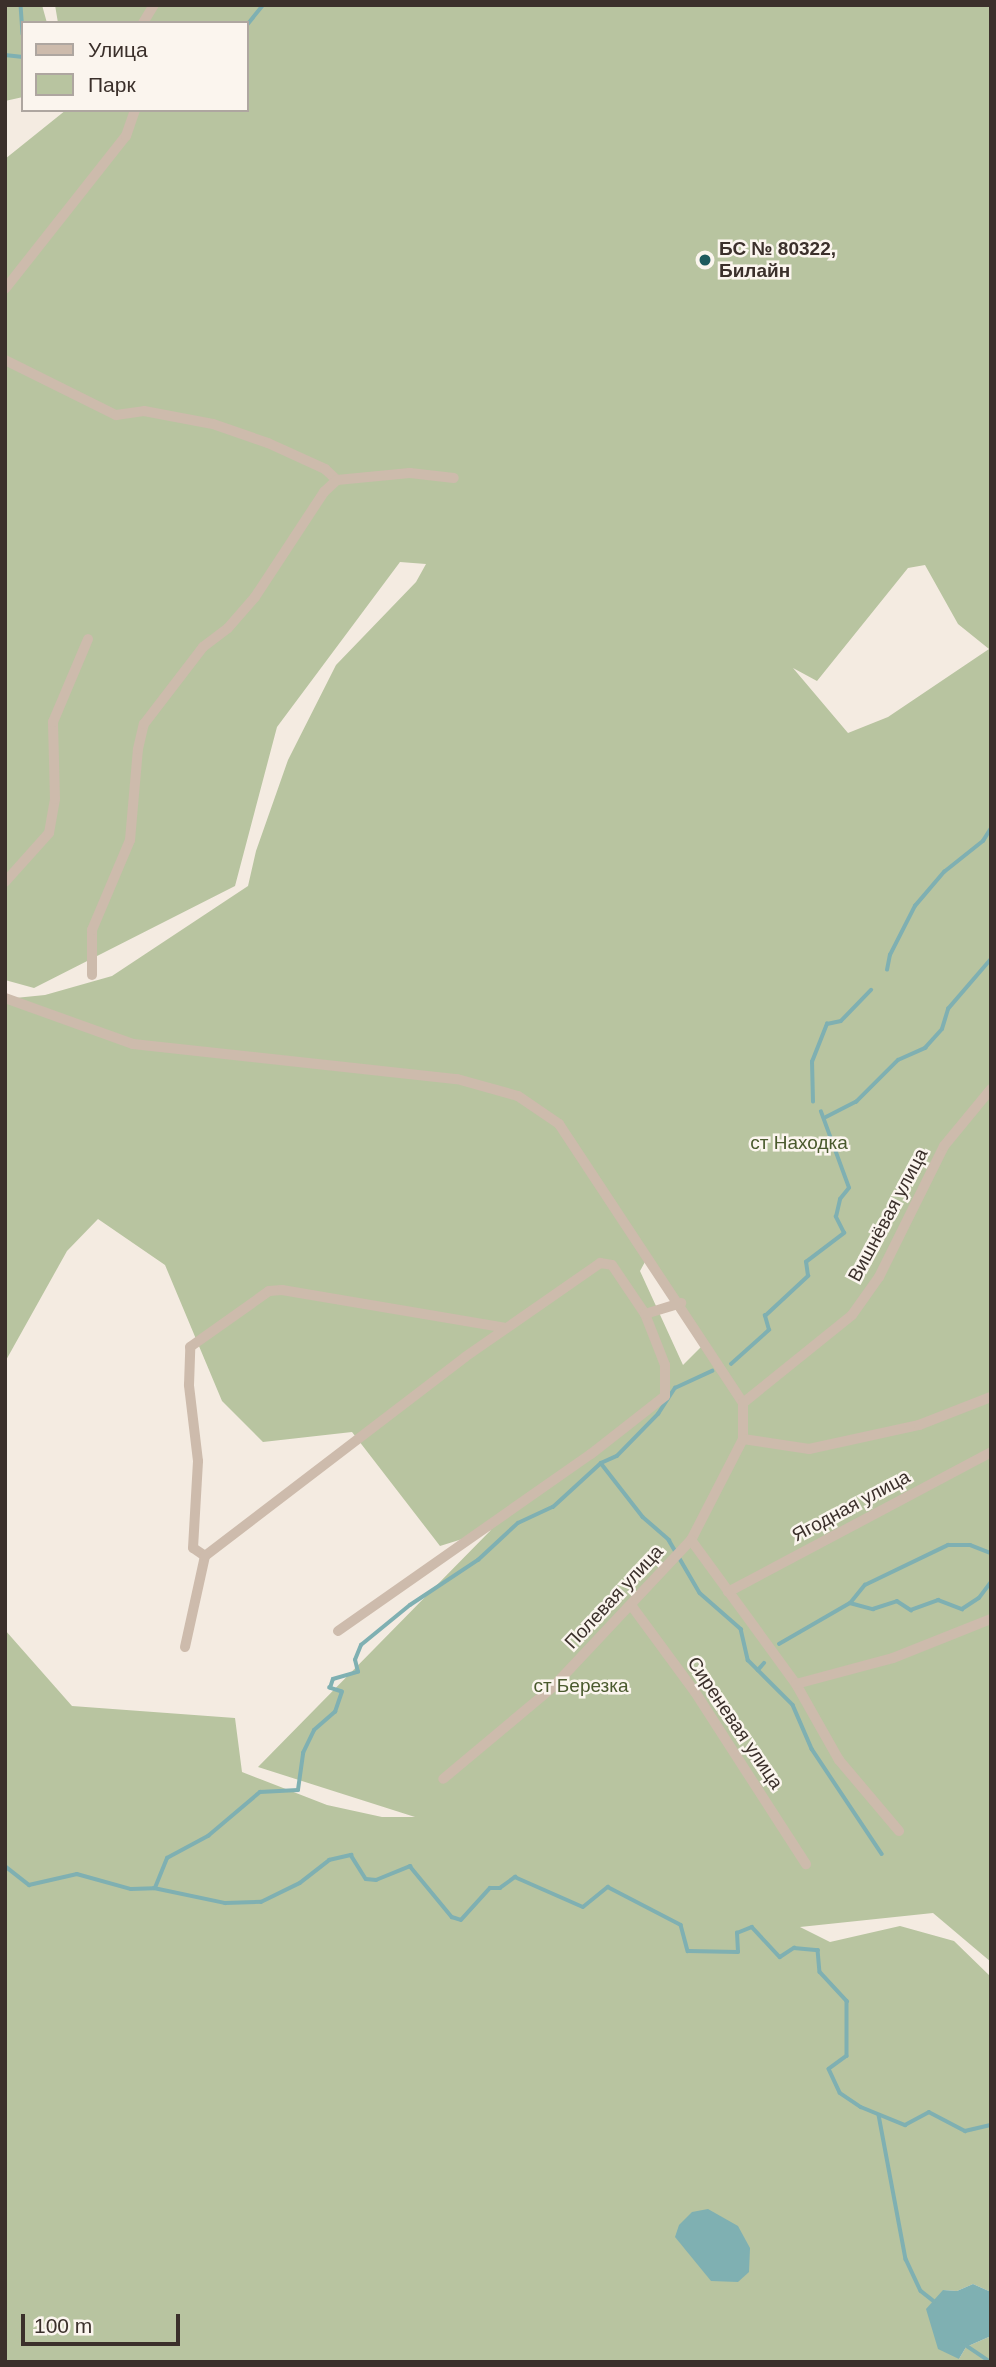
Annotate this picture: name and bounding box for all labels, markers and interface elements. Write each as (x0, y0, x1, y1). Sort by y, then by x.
legend (21, 21, 248, 112)
text: Улица (88, 38, 148, 61)
text: Парк (88, 73, 136, 96)
place label: БС № 80322, Билайн (719, 238, 836, 282)
marker: БС № 80322, Билайн (697, 252, 713, 268)
park label: ст Находка (750, 1132, 848, 1154)
street label: Вишнёвая улица (843, 1144, 933, 1286)
street label: Ягодная улица (788, 1465, 914, 1547)
street label: Полевая улица (560, 1540, 668, 1654)
street label: Сиреневая улица (682, 1652, 788, 1794)
park label: ст Березка (533, 1675, 629, 1697)
scale bar (24, 2300, 184, 2344)
text: 100 m (34, 2314, 92, 2337)

